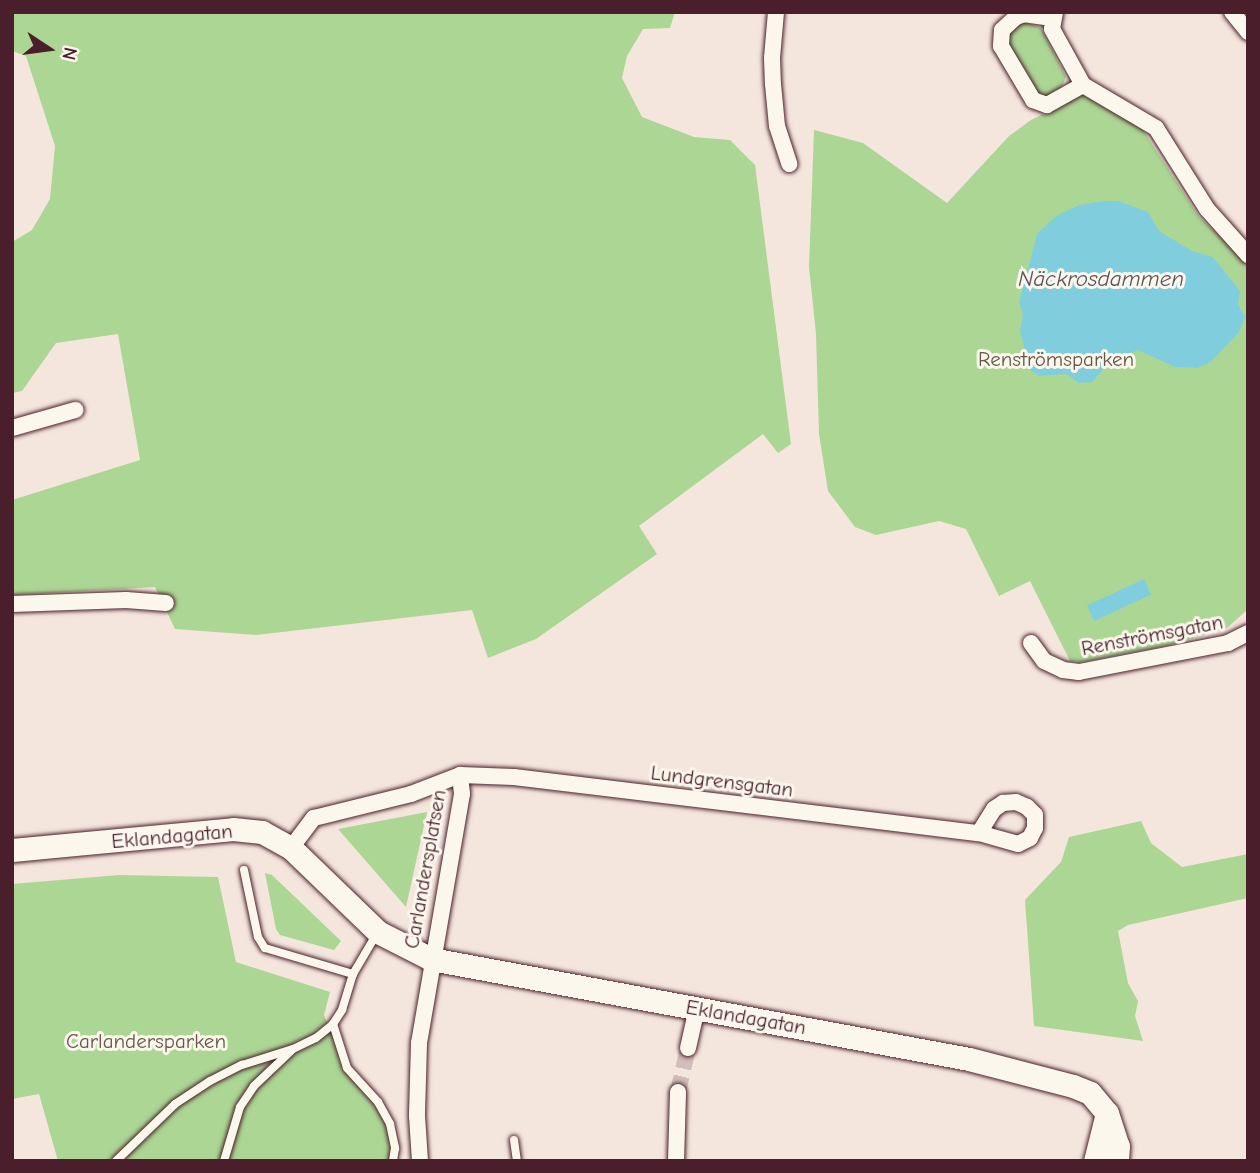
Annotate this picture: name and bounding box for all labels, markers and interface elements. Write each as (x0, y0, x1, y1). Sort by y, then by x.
north arrow (14, 14, 84, 84)
text: N (57, 45, 82, 62)
water label: Näckrosdammen (1018, 265, 1184, 293)
park label: Renströmsparken (978, 346, 1134, 372)
street label: Renströmsgatan (1079, 609, 1225, 661)
street label: Lundgrensgatan (649, 760, 795, 802)
street label: Carlandersplatsen (399, 787, 451, 951)
street label: Eklandagatan (110, 818, 234, 854)
street label: Eklandagatan (684, 994, 808, 1040)
park label: Carlandersparken (66, 1028, 226, 1054)

